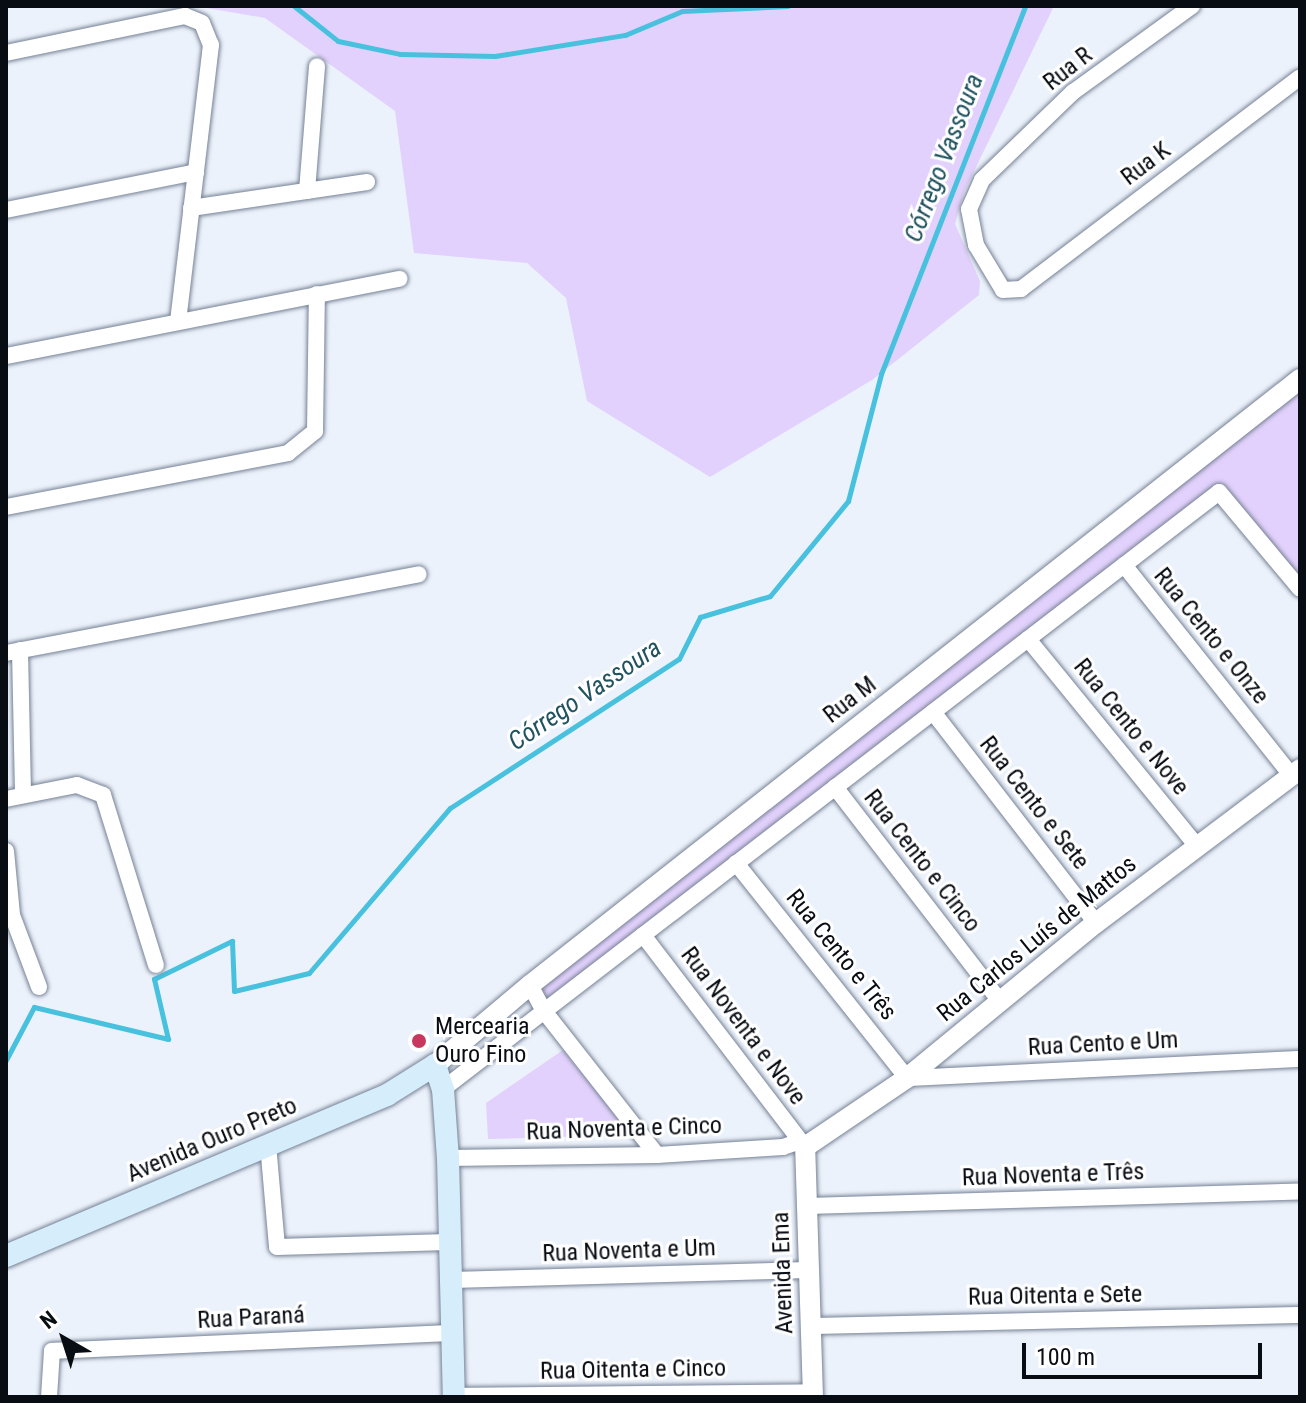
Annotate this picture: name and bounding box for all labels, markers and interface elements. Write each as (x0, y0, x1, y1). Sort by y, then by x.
street label: Rua R (1038, 41, 1098, 97)
water label: Córrego Vassoura (898, 69, 990, 247)
street label: Rua K (1116, 136, 1176, 192)
street label: Rua Cento e Onze (1147, 562, 1275, 710)
water label: Córrego Vassoura (503, 632, 667, 758)
street label: Rua Cento e Nove (1067, 653, 1195, 801)
street label: Rua M (818, 670, 882, 730)
street label: Rua Cento e Sete (973, 731, 1095, 875)
street label: Rua Cento e Cinco (857, 784, 987, 938)
street label: Rua Carlos Luís de Mattos (932, 850, 1142, 1028)
street label: Rua Cento e Três (779, 884, 903, 1026)
street label: Rua Noventa e Nove (674, 941, 812, 1111)
place label: Mercearia Ouro Fino (435, 1013, 530, 1069)
street label: Rua Cento e Um (1027, 1026, 1179, 1062)
marker: Mercearia Ouro Fino (410, 1032, 428, 1050)
street label: Avenida Ouro Preto (123, 1091, 301, 1189)
street label: Rua Noventa e Cinco (526, 1111, 722, 1147)
street label: Rua Noventa e Três (961, 1157, 1145, 1193)
street label: Avenida Ema (766, 1211, 800, 1335)
street label: Rua Noventa e Um (542, 1234, 716, 1268)
street label: Rua Oitenta e Sete (968, 1280, 1142, 1312)
north arrow (24, 1299, 104, 1379)
street label: Rua Paraná (197, 1301, 305, 1335)
text: N (35, 1306, 62, 1334)
scale bar (1026, 1327, 1266, 1377)
text: 100 m (1036, 1343, 1095, 1371)
street label: Rua Oitenta e Cinco (540, 1354, 726, 1386)

